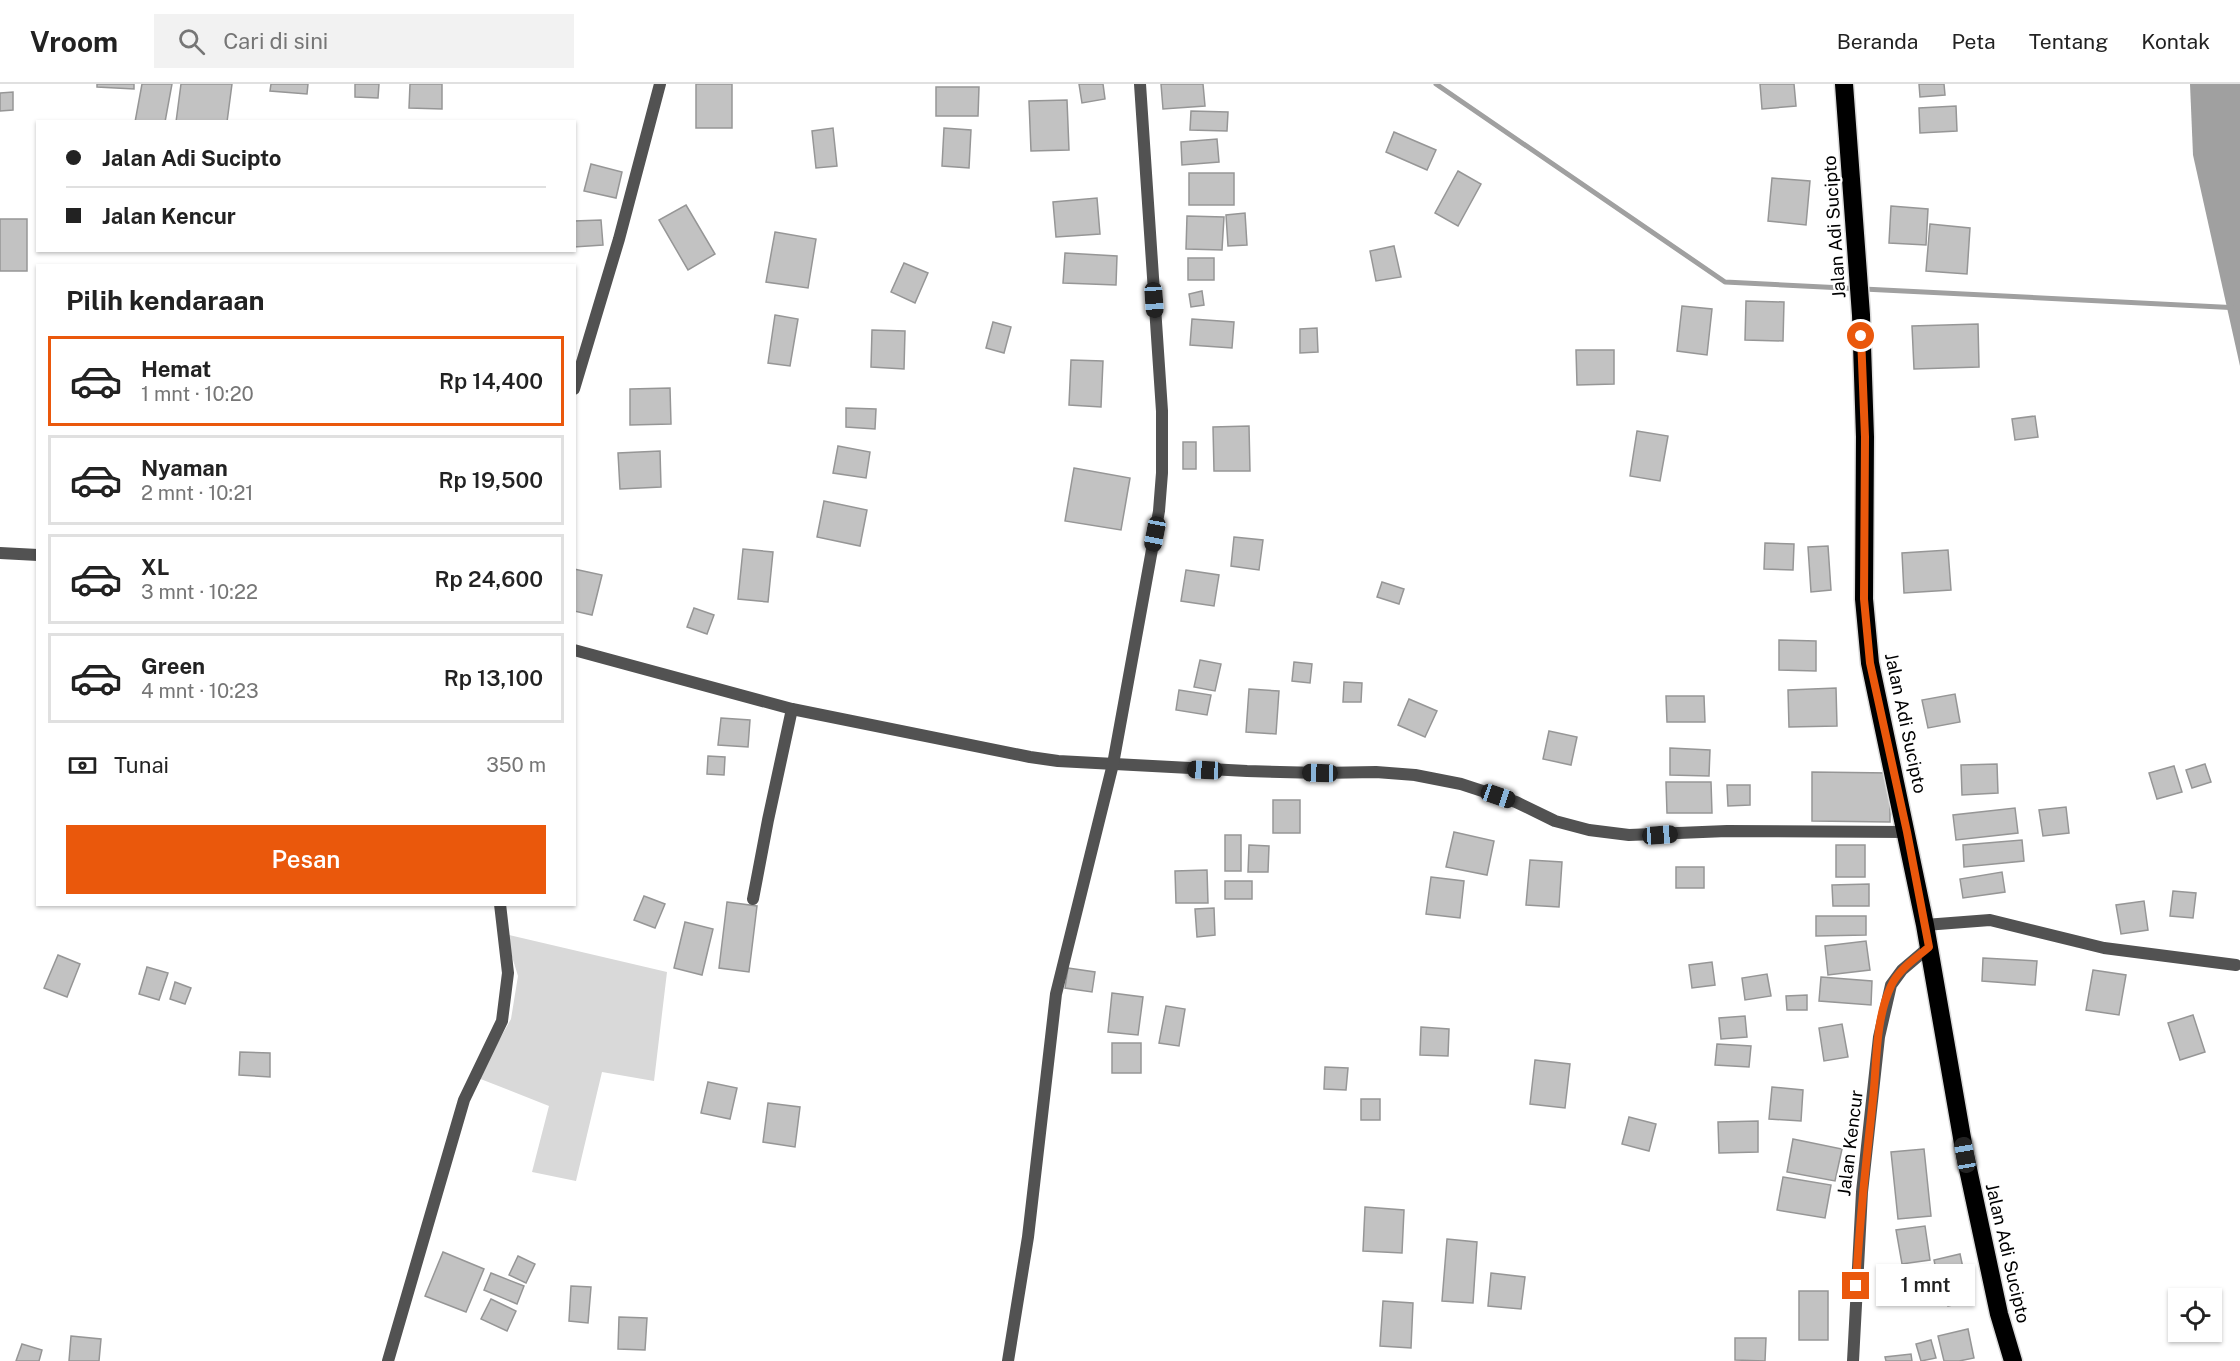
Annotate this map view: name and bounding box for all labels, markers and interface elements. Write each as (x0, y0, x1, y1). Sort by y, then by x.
search box (154, 14, 574, 68)
text: Vroom (30, 25, 118, 58)
icon: search (175, 25, 208, 58)
text: Cari di sini (223, 28, 328, 54)
text: Beranda (1837, 29, 1918, 54)
text: Peta (1951, 29, 1996, 54)
text: Tentang (2029, 29, 2108, 54)
text: Kontak (2141, 29, 2210, 54)
text: Jalan Adi Sucipto (102, 145, 281, 171)
street label: Jalan Adi Sucipto (1819, 155, 1849, 299)
text: Jalan Kencur (102, 203, 236, 229)
car (1144, 281, 1164, 319)
text: Pilih kendaraan (66, 284, 265, 316)
route start (1847, 322, 1874, 349)
icon: car (69, 354, 123, 408)
text: Hemat (141, 356, 211, 382)
text: Rp 14,400 (439, 368, 543, 394)
text: 1 mnt · 10:20 (141, 382, 254, 406)
icon: car (69, 453, 123, 507)
text: Nyaman (141, 455, 228, 481)
text: Rp 19,500 (439, 467, 543, 493)
text: 2 mnt · 10:21 (141, 481, 254, 505)
car (1143, 515, 1167, 553)
icon: car (69, 552, 123, 606)
text: XL (141, 554, 169, 580)
text: Rp 24,600 (435, 566, 543, 592)
text: 3 mnt · 10:22 (141, 580, 258, 604)
icon: car (69, 651, 123, 705)
street label: Jalan Adi Sucipto (1881, 651, 1931, 795)
text: Green (141, 653, 205, 679)
text: Rp 13,100 (444, 665, 543, 691)
text: 4 mnt · 10:23 (141, 679, 259, 703)
icon: cash (66, 749, 99, 782)
text: Tunai (114, 752, 169, 778)
text: 350 m (486, 753, 546, 777)
car (1187, 760, 1223, 780)
car (1302, 764, 1338, 782)
car (1478, 782, 1518, 810)
button: Pesan (66, 825, 546, 894)
car (1641, 825, 1679, 845)
street label: Jalan Kencur (1833, 1089, 1867, 1197)
car (1953, 1136, 1977, 1174)
street label: Jalan Adi Sucipto (1982, 1181, 2034, 1325)
callout: 1 mnt (1877, 1265, 1976, 1307)
route end (1842, 1272, 1869, 1299)
text: 1 mnt (1900, 1273, 1951, 1297)
map controls (2168, 1288, 2222, 1342)
button: locate (2168, 1288, 2222, 1342)

